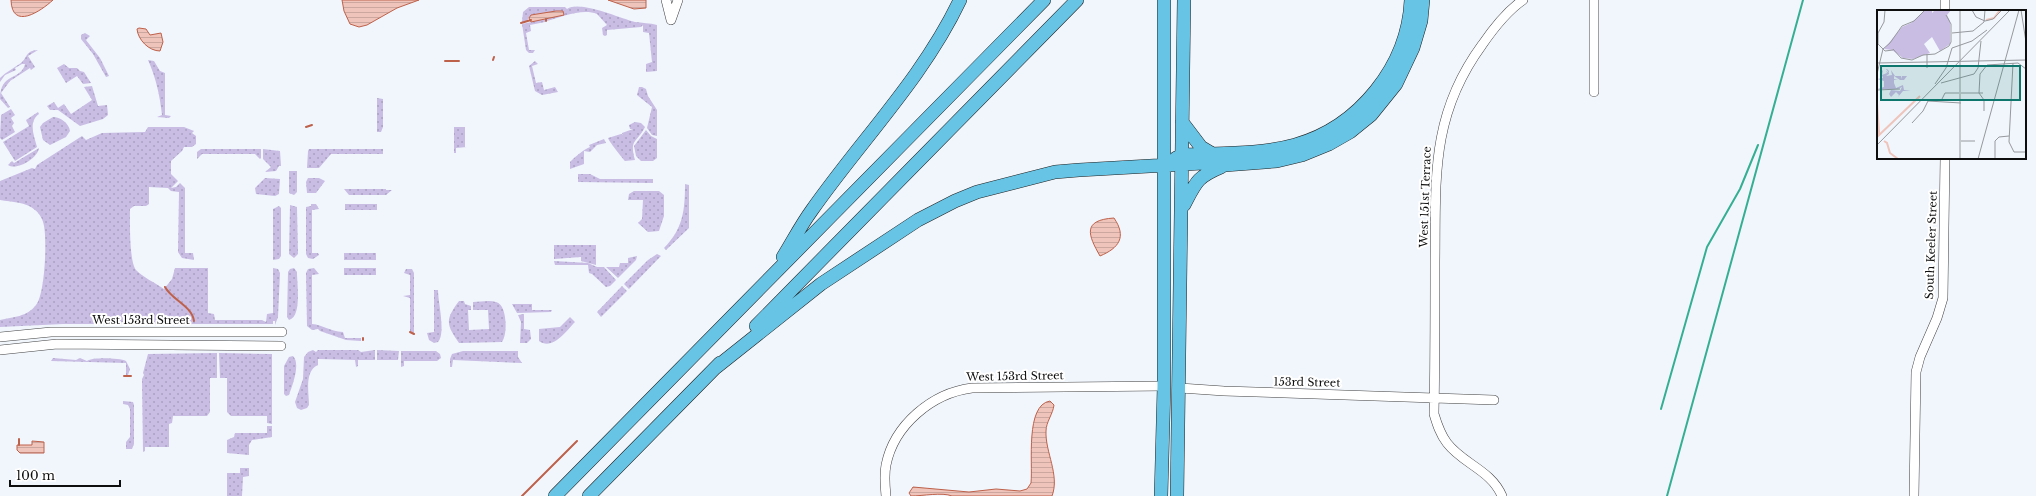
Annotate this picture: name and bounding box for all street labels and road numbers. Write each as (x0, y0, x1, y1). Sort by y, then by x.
street label: West 151st Terrace (1416, 146, 1434, 249)
street label: South Keeler Street (1922, 190, 1940, 299)
street label: West 153rd Street (91, 313, 191, 327)
street label: West 153rd Street (965, 368, 1065, 384)
street label: 153rd Street (1274, 374, 1341, 390)

